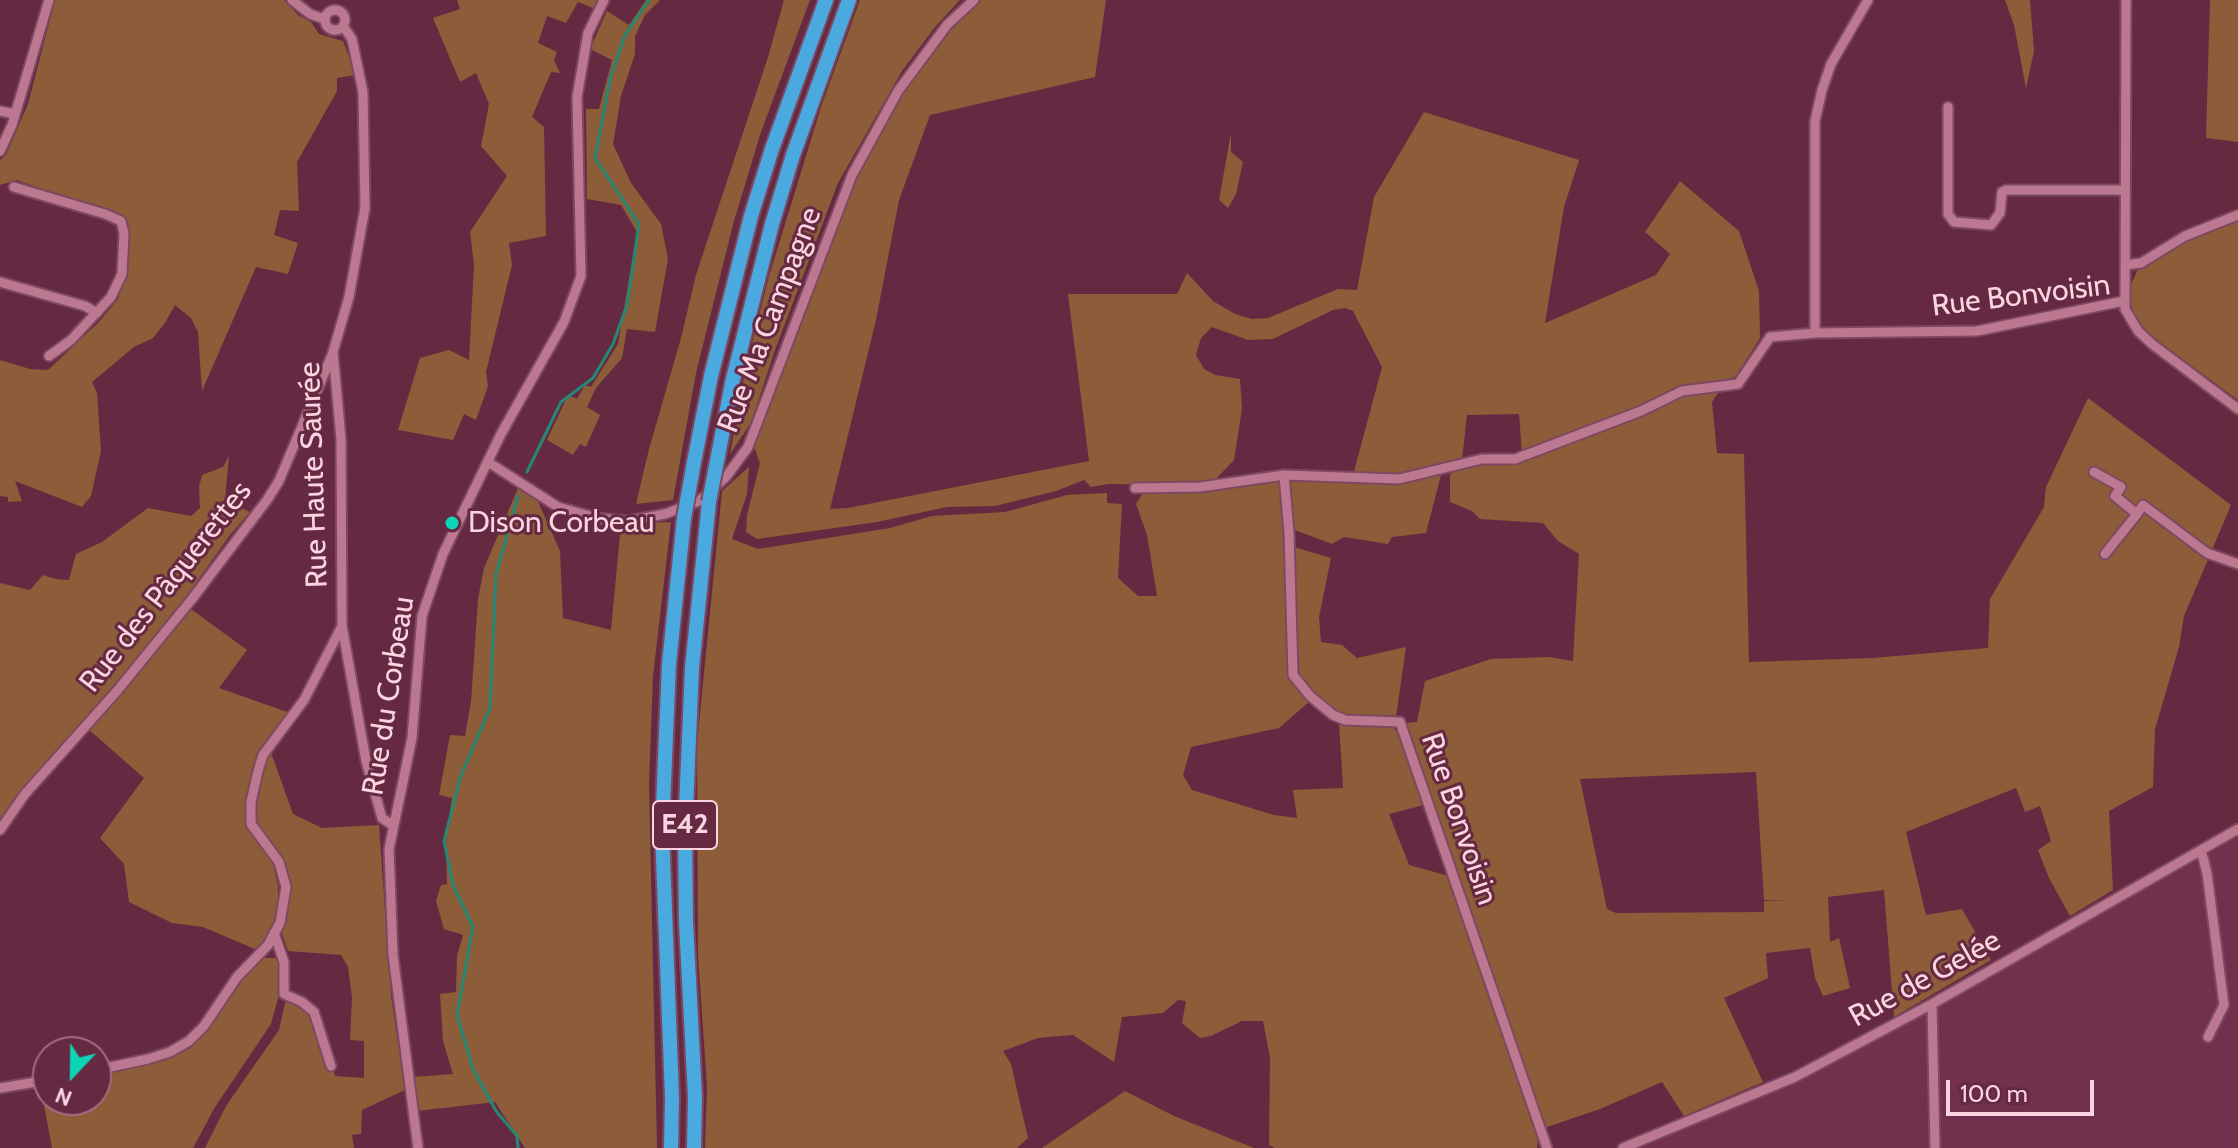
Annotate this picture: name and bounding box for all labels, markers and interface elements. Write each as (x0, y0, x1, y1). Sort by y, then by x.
street label: Rue Ma Campagne (711, 202, 829, 438)
street label: Rue Bonvoisin (1930, 267, 2112, 325)
street label: Rue Haute Saurée (292, 361, 336, 589)
street label: Rue des Pâquerettes (72, 474, 260, 700)
place label: Dison Corbeau (468, 505, 655, 541)
marker: Dison Corbeau (443, 514, 461, 532)
street label: Rue du Corbeau (356, 594, 422, 798)
street label: Rue Bonvoisin (1413, 728, 1505, 910)
road number: E42 (653, 801, 717, 849)
street label: Rue de Gelée (1843, 923, 2007, 1035)
north arrow (32, 1036, 112, 1116)
scale bar (1950, 1064, 2098, 1114)
text: 100 m (1960, 1079, 2028, 1108)
text: N (51, 1081, 76, 1112)

